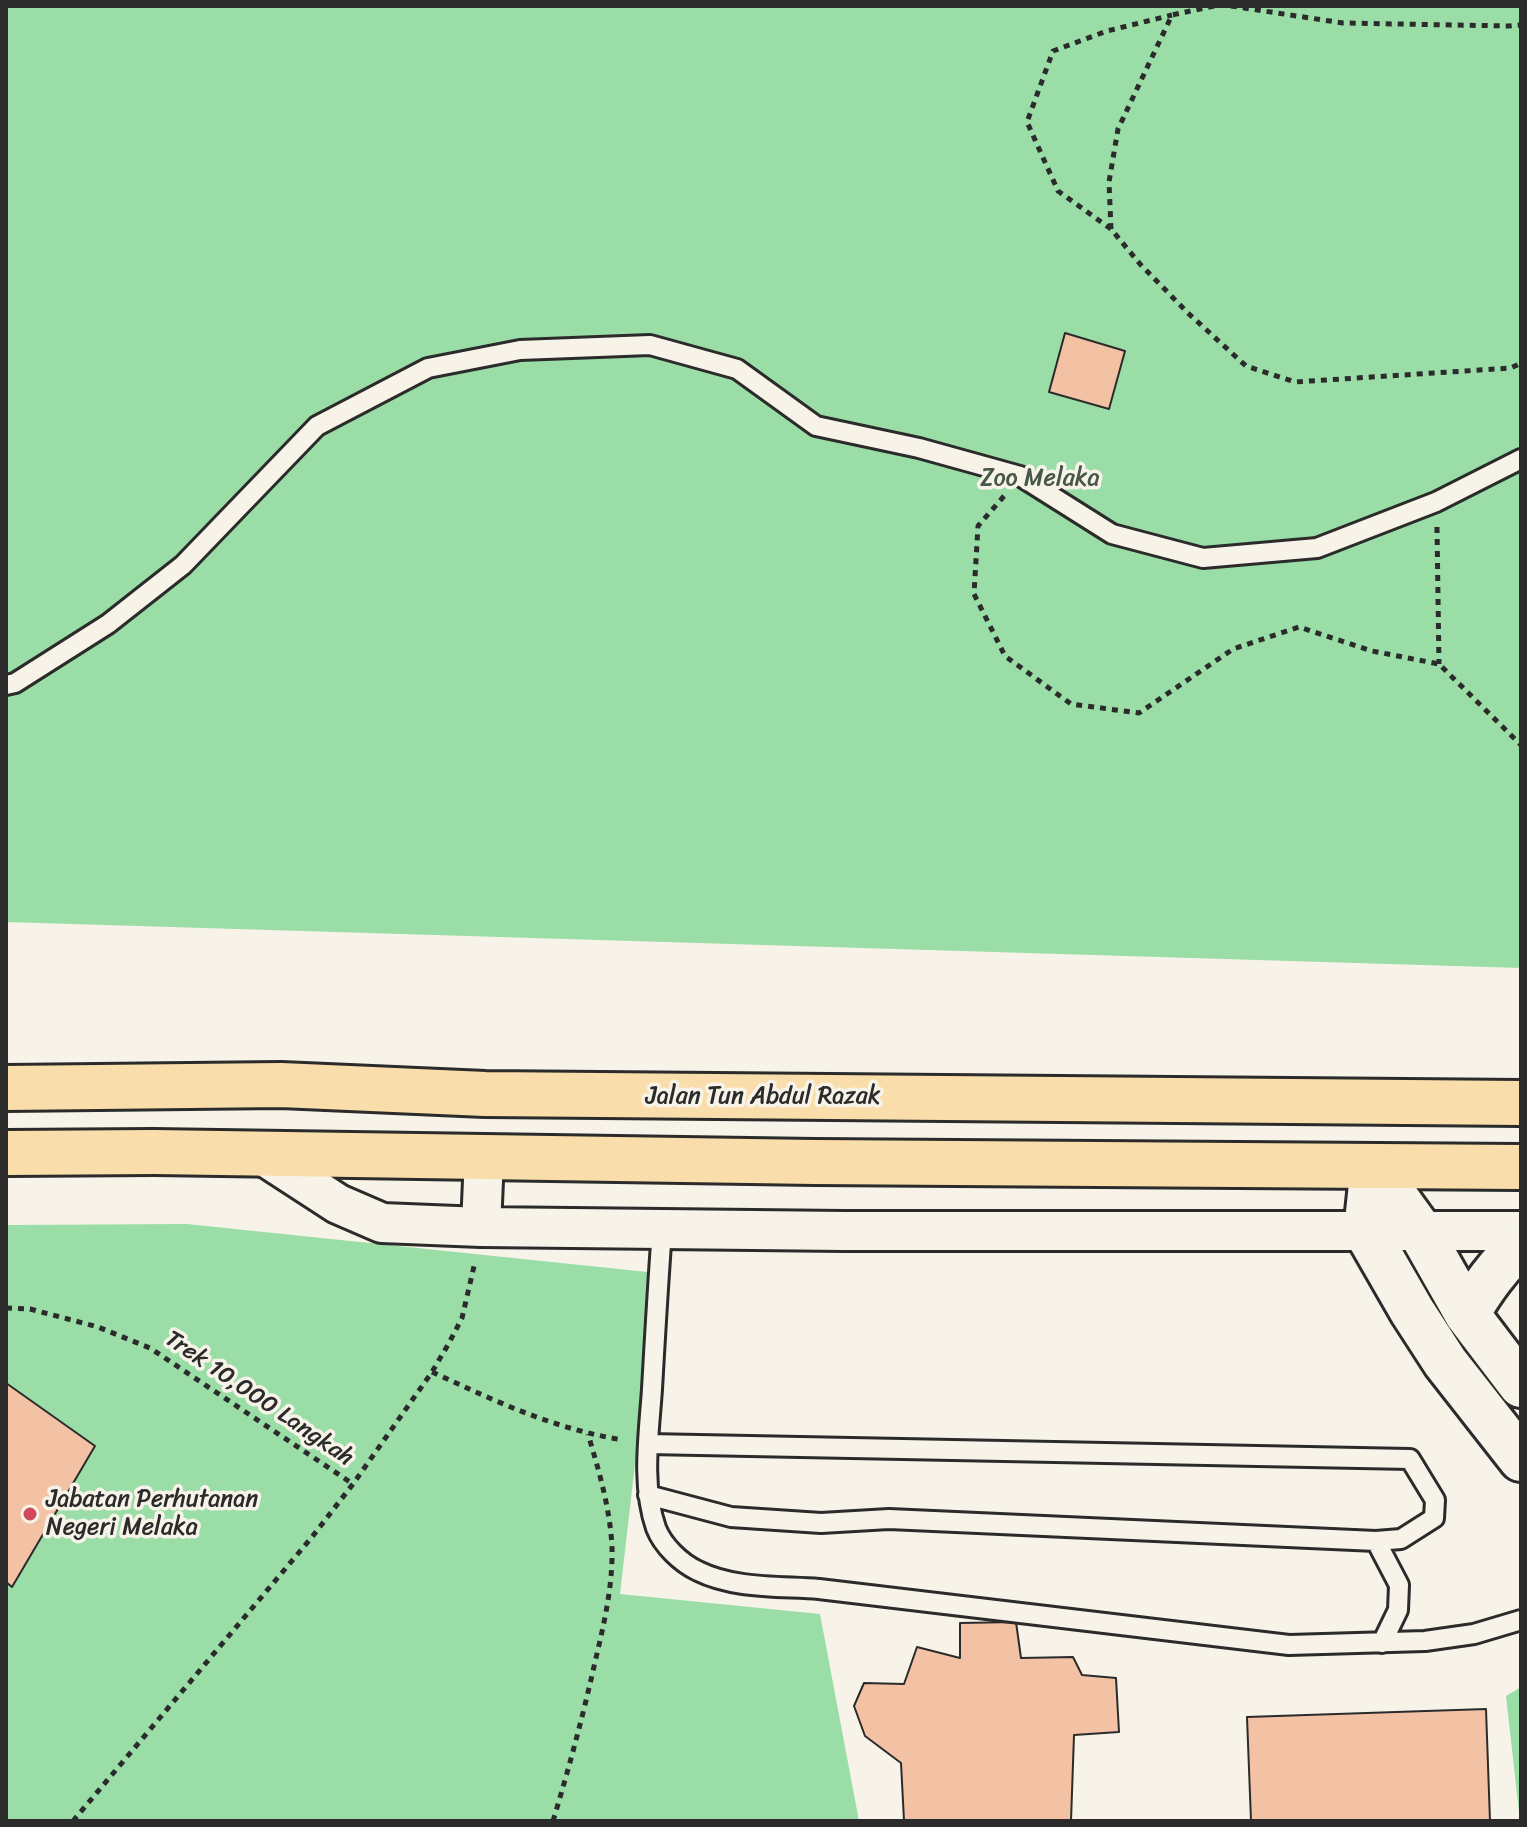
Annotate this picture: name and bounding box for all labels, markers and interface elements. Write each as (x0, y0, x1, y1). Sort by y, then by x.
park label: Zoo Melaka (980, 465, 1100, 493)
street label: Jalan Tun Abdul Razak (646, 1083, 880, 1111)
street label: Trek 10,000 Langkah (159, 1325, 359, 1473)
place label: Jabatan Perhutanan Negeri Melaka (46, 1486, 258, 1542)
marker: Jabatan Perhutanan Negeri Melaka (21, 1505, 39, 1523)

